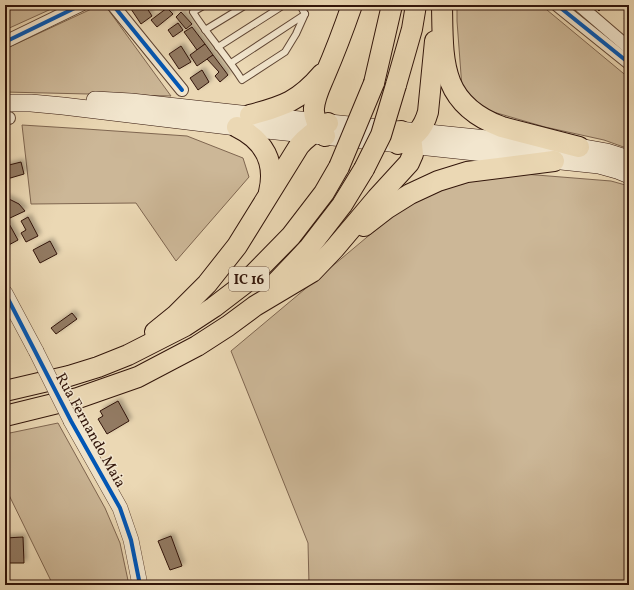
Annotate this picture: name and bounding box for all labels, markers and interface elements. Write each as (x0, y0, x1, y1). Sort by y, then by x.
road number: IC 16 (229, 267, 269, 291)
street label: Rua Fernando Maia (49, 369, 130, 492)

